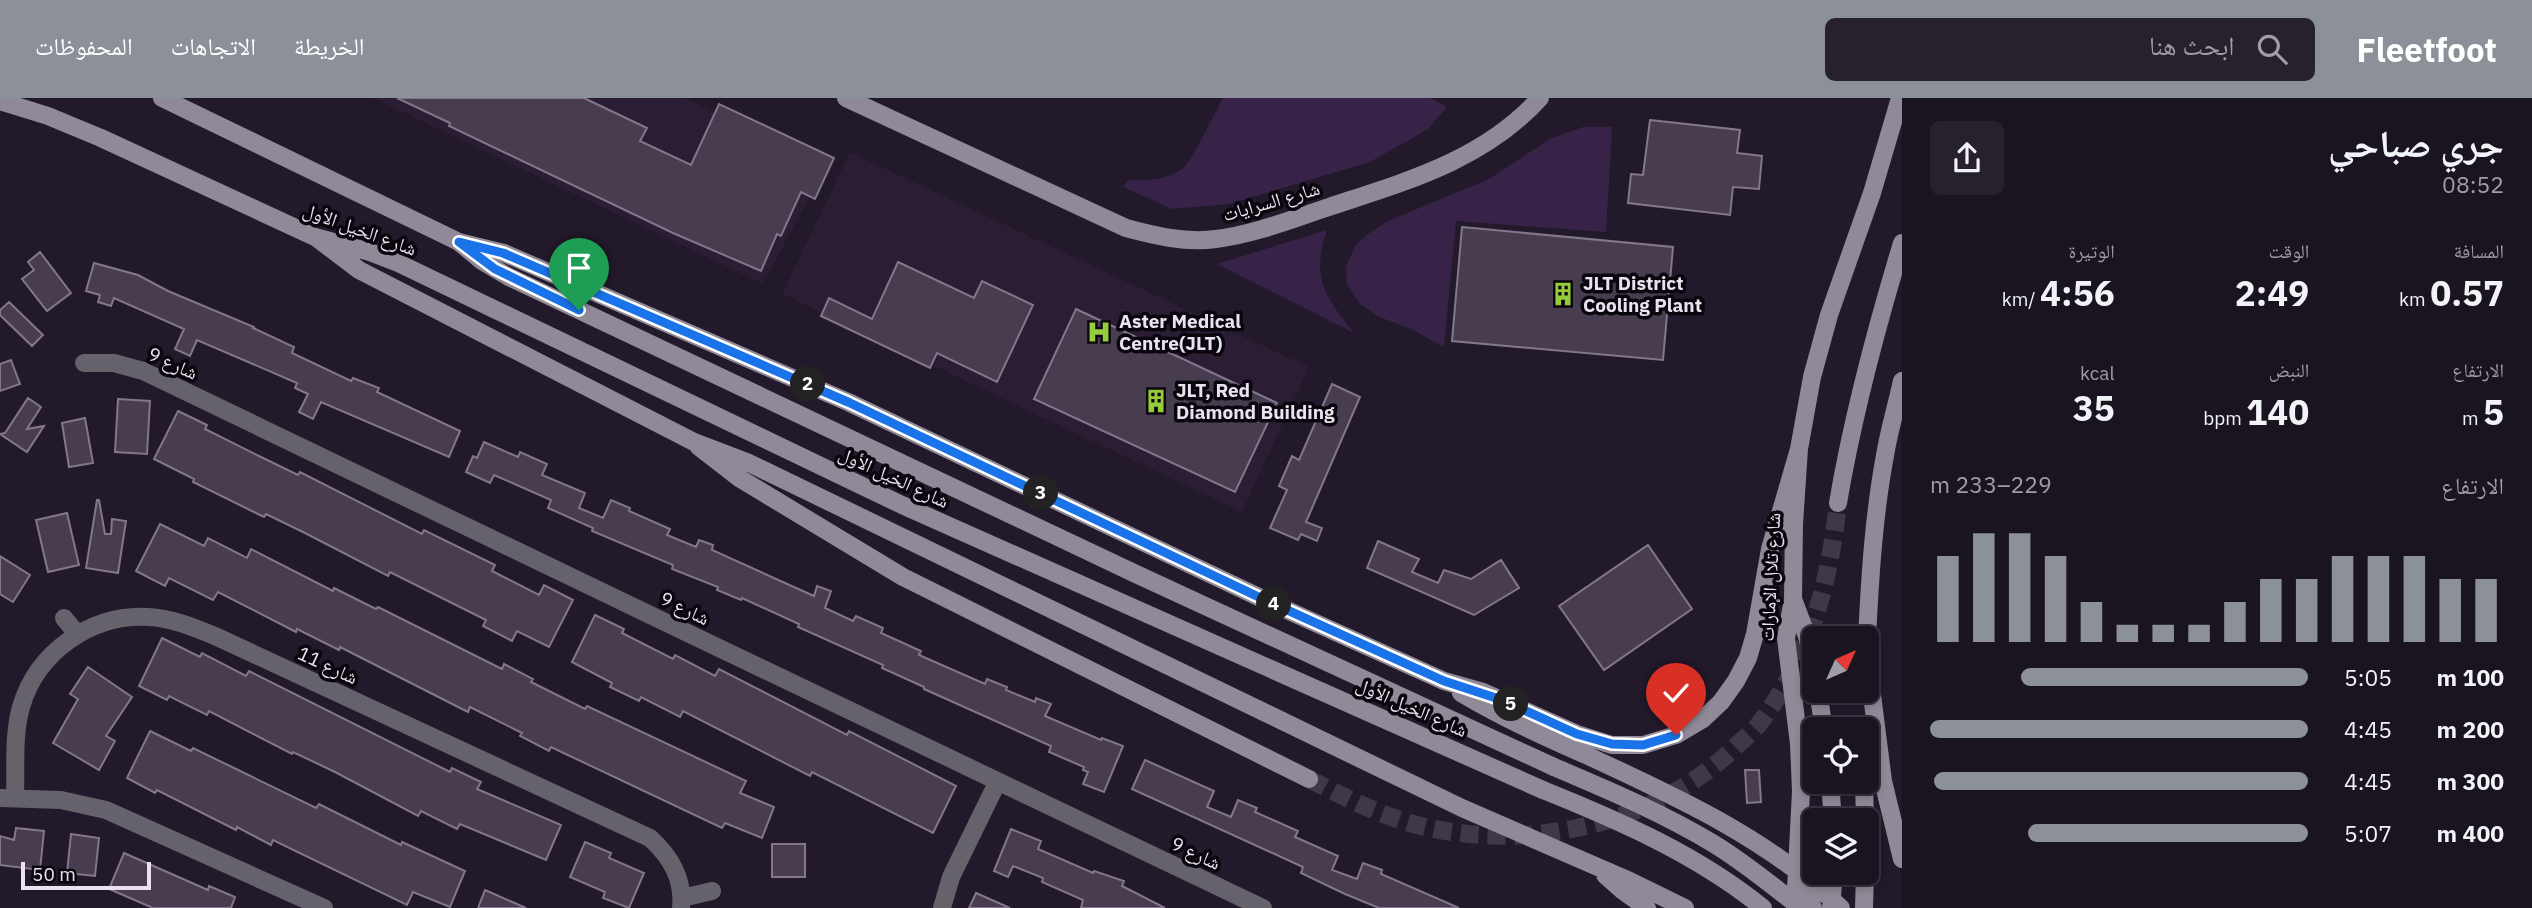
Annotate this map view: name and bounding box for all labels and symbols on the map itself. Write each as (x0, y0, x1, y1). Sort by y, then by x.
street label: شارع السرايات (1220, 176, 1322, 226)
street label: شارع الخيل الأول (300, 197, 420, 261)
pin (549, 238, 609, 310)
place label: JLT District Cooling Plant (1583, 271, 1702, 317)
building icon: JLT District Cooling Plant (1549, 280, 1577, 308)
place label: Aster Medical Centre(JLT) (1119, 309, 1241, 355)
hospital icon: Aster Medical Centre(JLT) (1085, 318, 1113, 346)
street label: شارع 9 (144, 341, 202, 385)
pin: 2 (790, 366, 826, 402)
place label: JLT, Red Diamond Building (1176, 378, 1335, 424)
building icon: JLT, Red Diamond Building (1142, 387, 1170, 415)
street label: شارع الخيل الأول (835, 441, 953, 513)
pin: 3 (1024, 476, 1058, 510)
street label: شارع تلال الإمارات (1755, 512, 1786, 642)
street label: شارع 9 (656, 586, 714, 630)
pin: 4 (1256, 587, 1292, 622)
north arrow (1802, 626, 1880, 704)
street label: شارع 11 (294, 641, 362, 689)
pin (1646, 663, 1706, 735)
street label: شارع الخيل الأول (1353, 672, 1471, 742)
pin: 5 (1494, 686, 1528, 722)
street label: شارع 9 (1167, 831, 1225, 875)
scale bar (21, 859, 150, 891)

